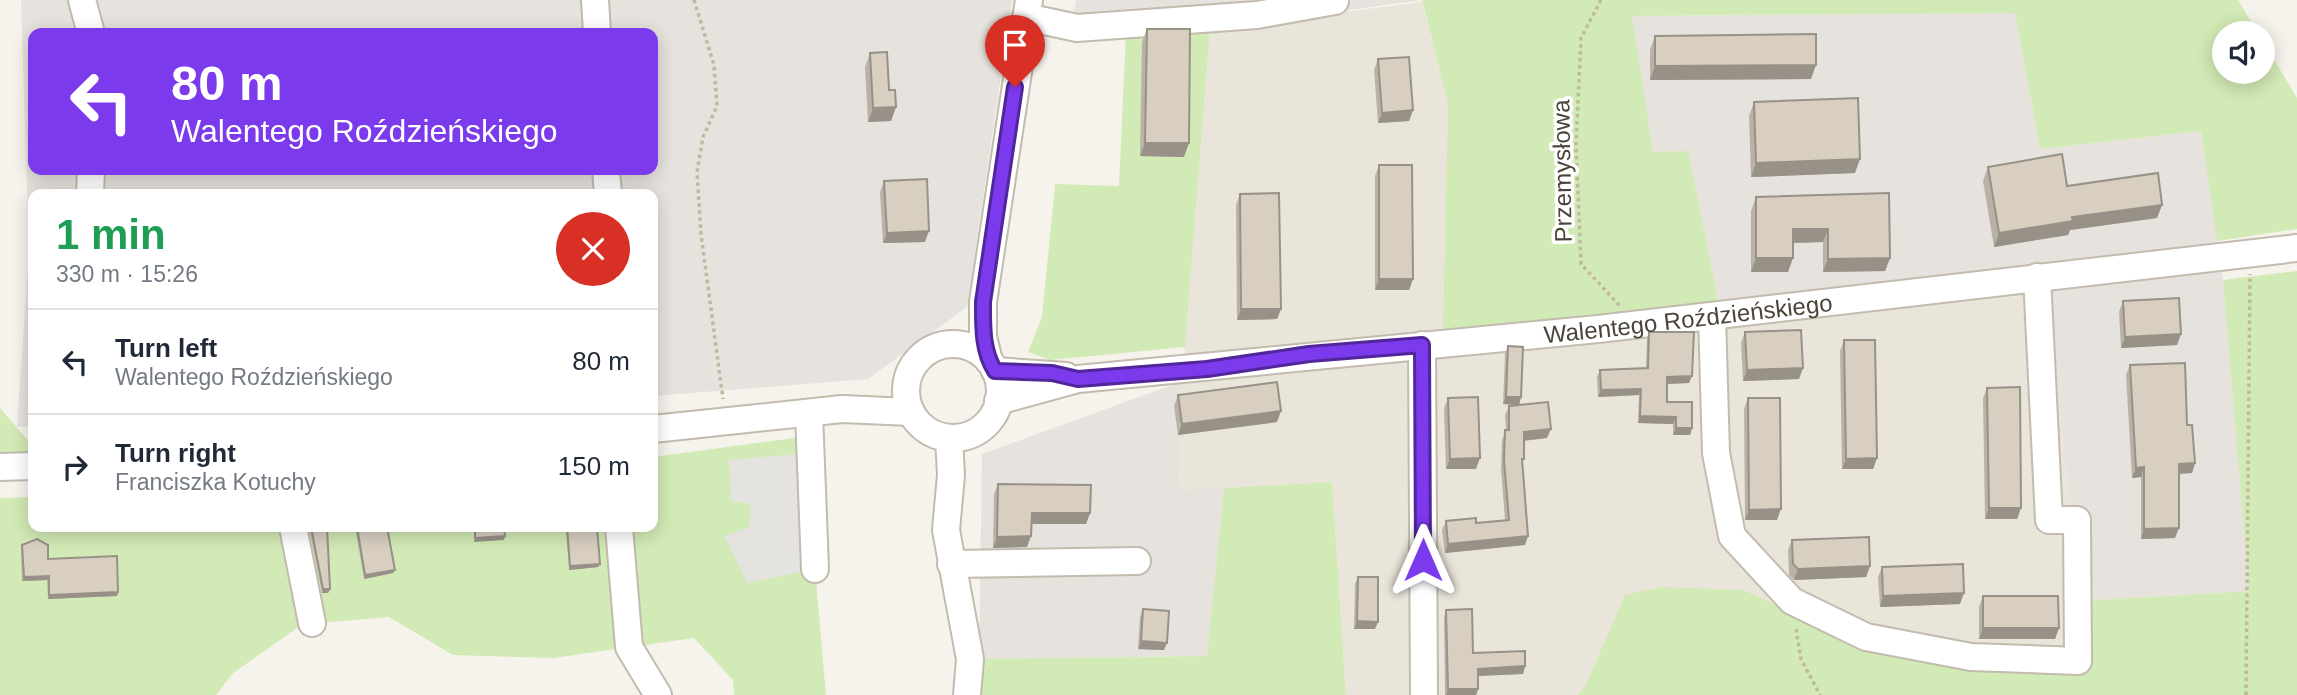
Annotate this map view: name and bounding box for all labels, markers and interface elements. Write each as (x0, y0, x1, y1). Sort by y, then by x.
pin (985, 15, 1045, 87)
map controls (2212, 21, 2275, 84)
button: sound (2212, 21, 2275, 84)
icon: arrive (996, 26, 1034, 64)
icon: left (56, 56, 147, 147)
text: 80 m (171, 56, 283, 110)
street label: Przemysłowa (1547, 99, 1577, 243)
text: Walentego Roździeńskiego (171, 113, 558, 149)
text: 1 min (56, 211, 166, 258)
button: close (556, 212, 630, 286)
text: 330 m · 15:26 (56, 261, 198, 287)
street label: Walentego Roździeńskiego (1543, 288, 1834, 348)
text: Turn left (115, 333, 217, 363)
icon: left (56, 343, 94, 381)
text: 80 m (572, 346, 630, 376)
text: Walentego Roździeńskiego (115, 364, 393, 390)
text: Turn right (115, 438, 236, 468)
icon: right (56, 448, 94, 486)
text: 150 m (558, 451, 630, 481)
text: Franciszka Kotuchy (115, 469, 316, 495)
position arrow (1386, 523, 1460, 597)

